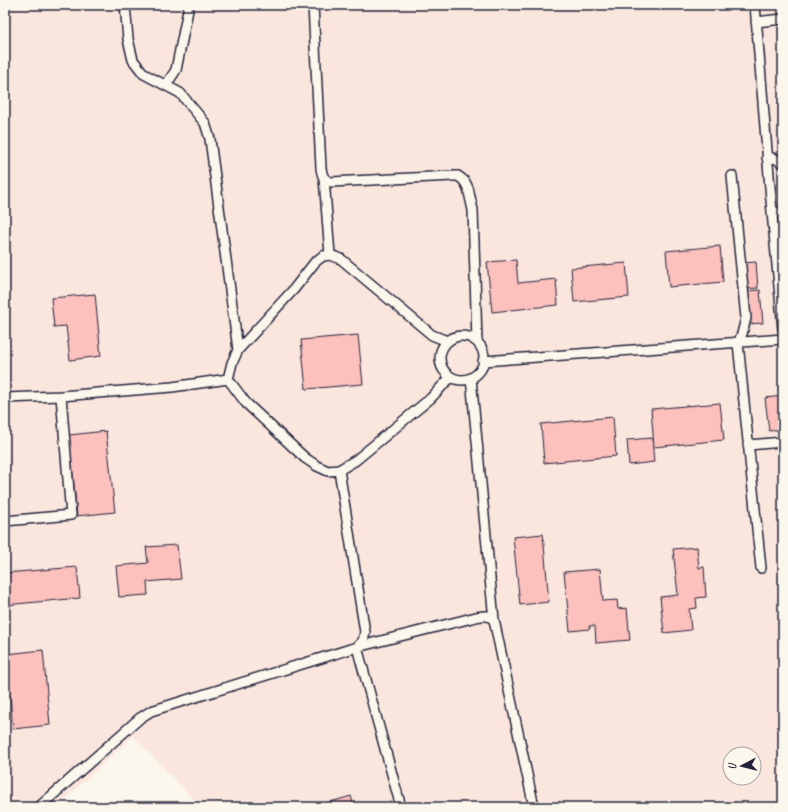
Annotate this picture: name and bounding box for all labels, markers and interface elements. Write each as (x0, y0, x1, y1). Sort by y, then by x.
north arrow (722, 746, 762, 786)
text: U (724, 761, 739, 771)

